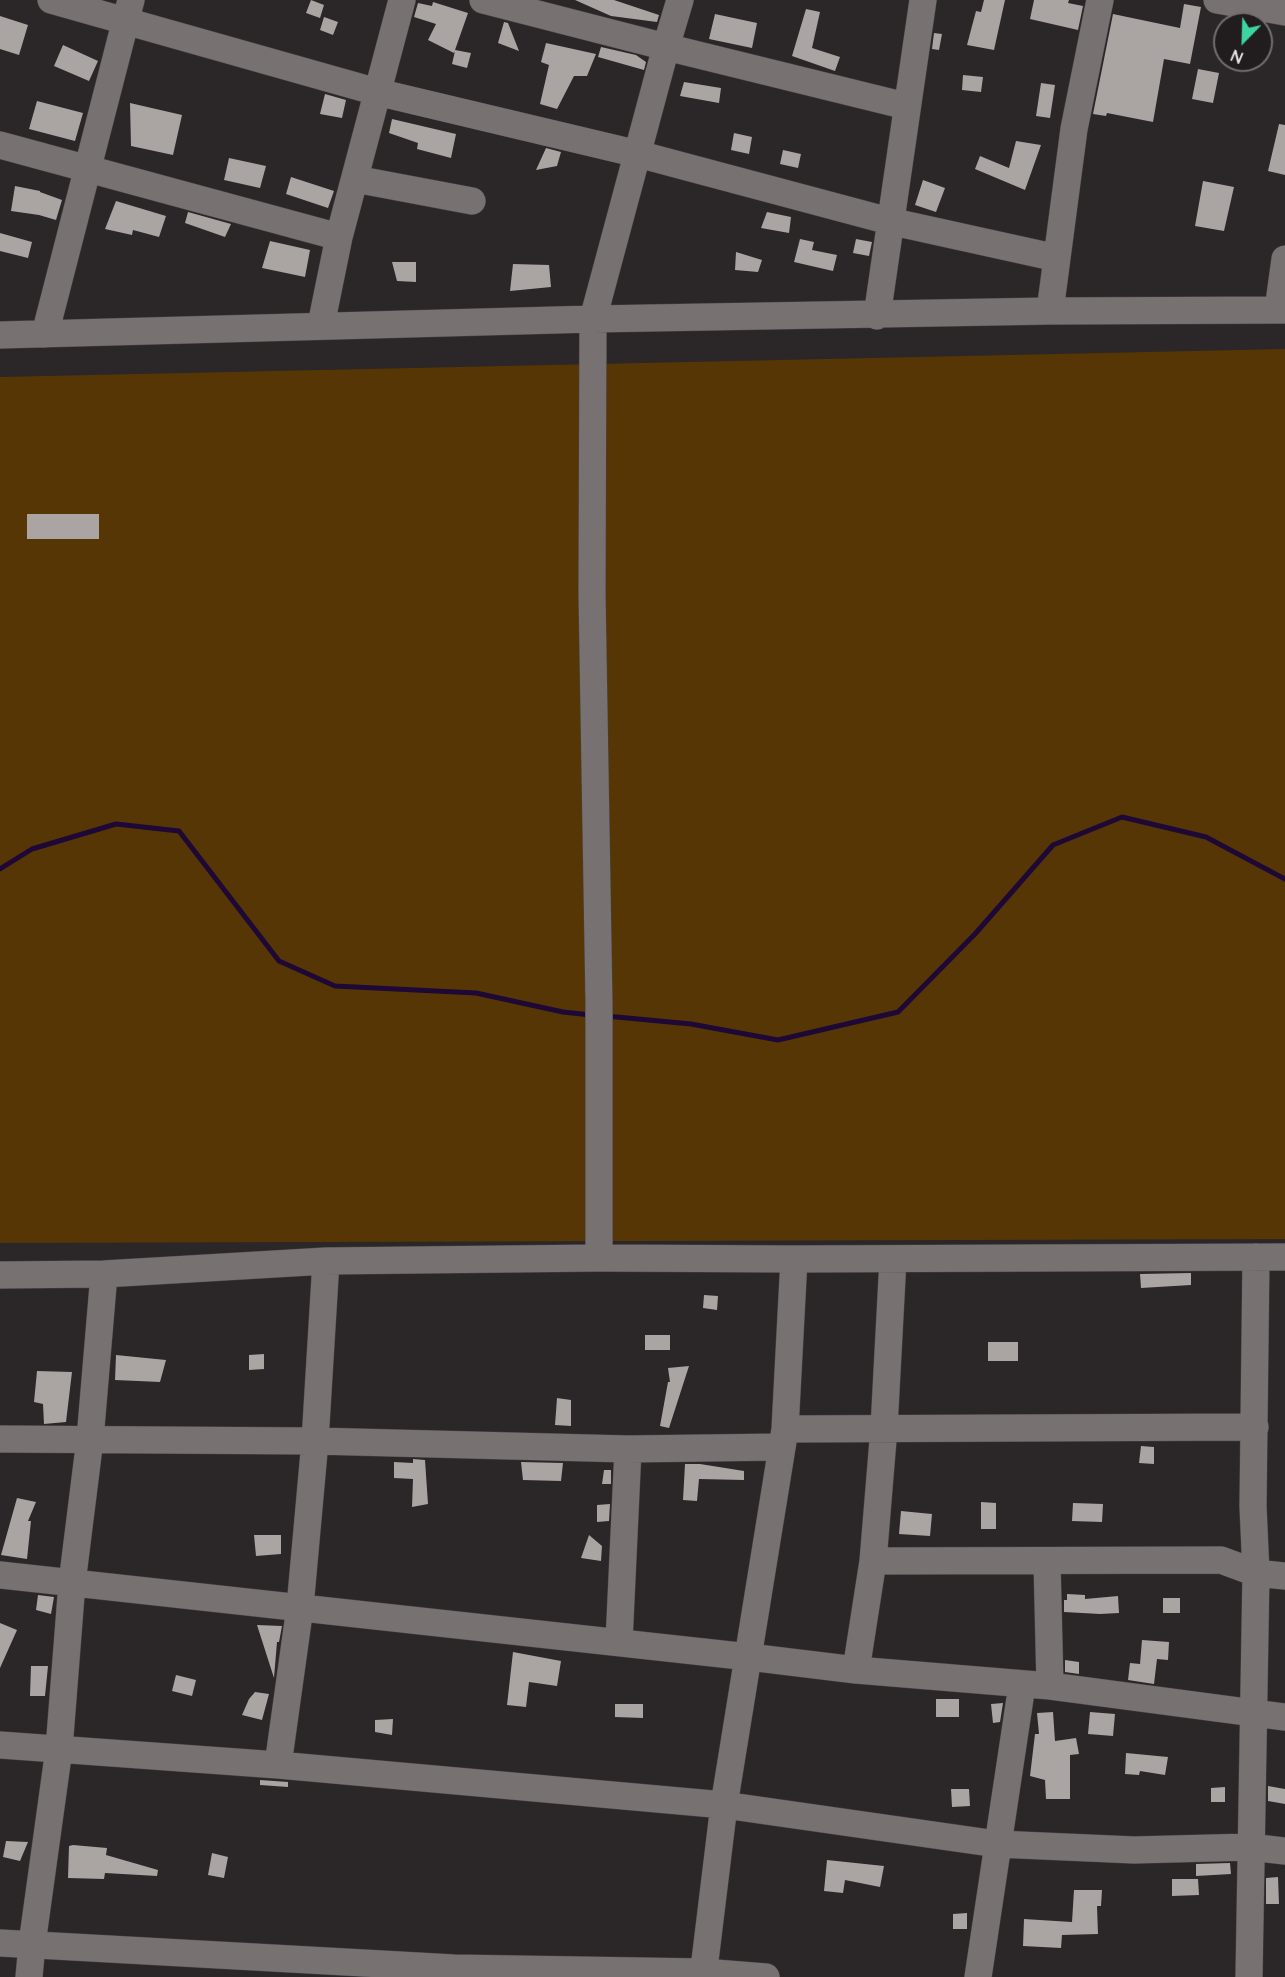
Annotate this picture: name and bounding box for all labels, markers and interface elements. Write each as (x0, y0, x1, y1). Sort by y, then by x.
north arrow (1213, 12, 1273, 72)
text: N (1227, 45, 1246, 68)

